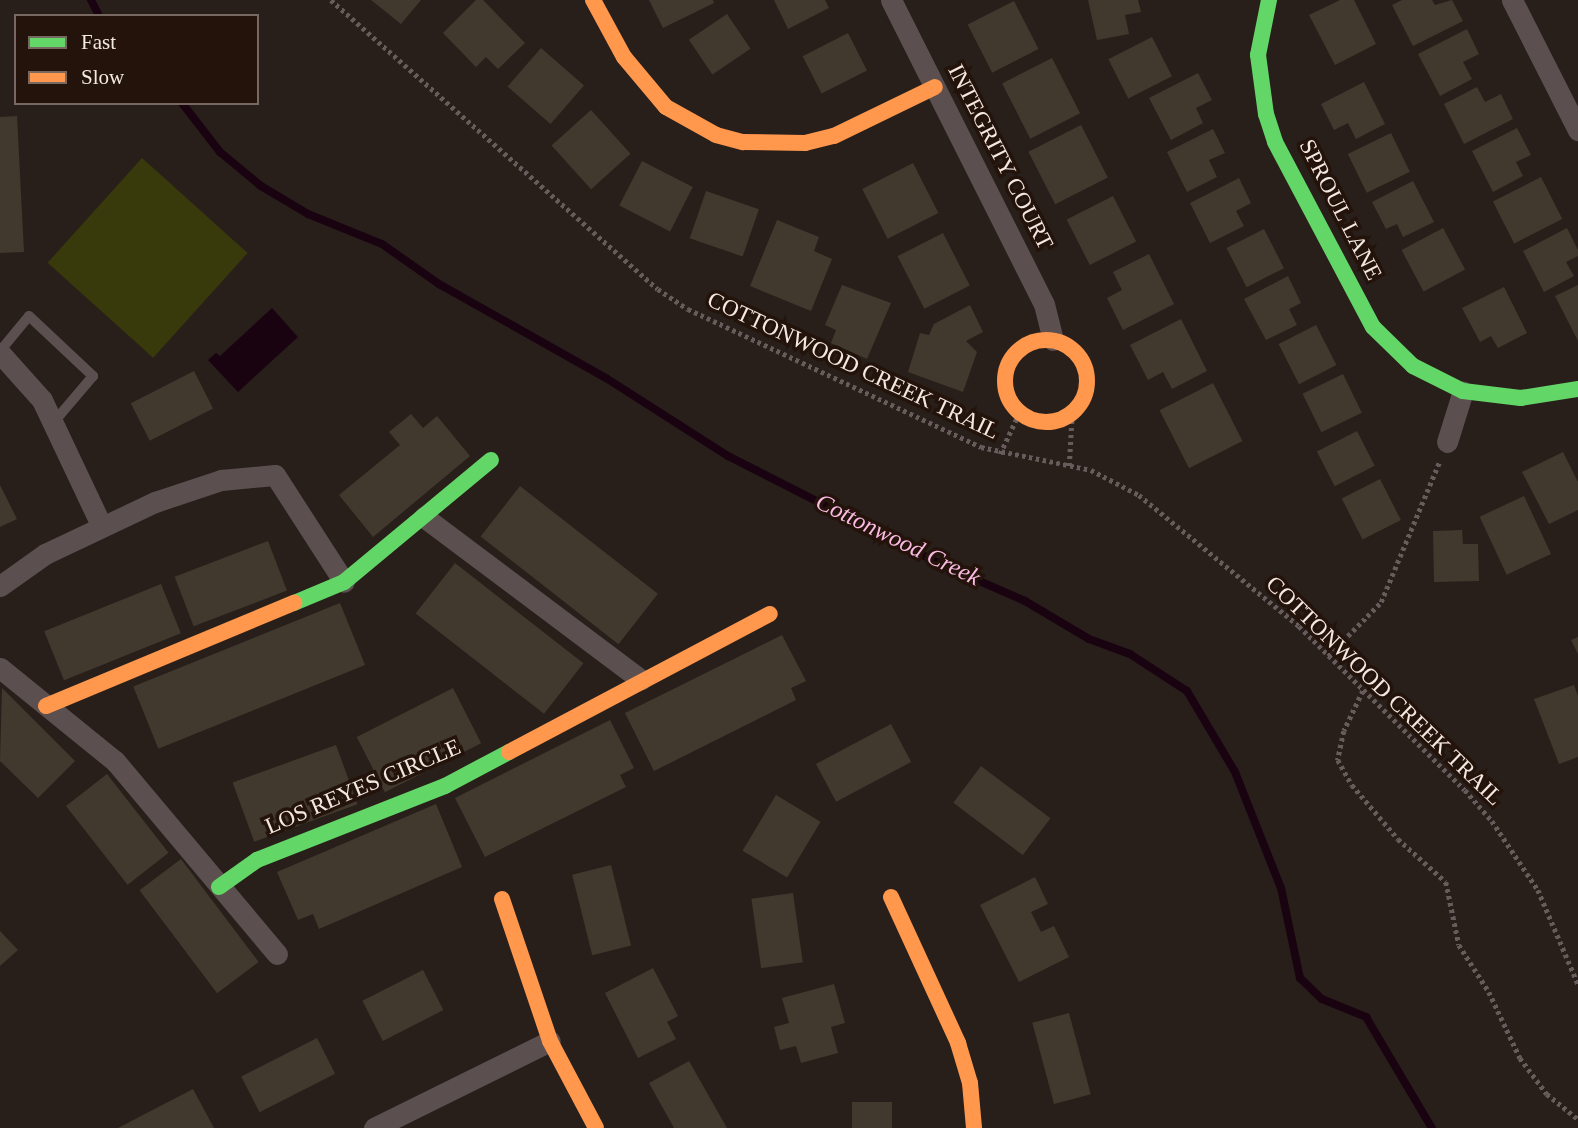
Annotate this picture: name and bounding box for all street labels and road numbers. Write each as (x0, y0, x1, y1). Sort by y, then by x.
street label: INTEGRITY COURT (941, 59, 1059, 255)
street label: SPROUL LANE (1292, 135, 1388, 285)
street label: COTTONWOOD CREEK TRAIL (703, 286, 1003, 446)
street label: COTTONWOOD CREEK TRAIL (1260, 570, 1508, 812)
street label: LOS REYES CIRCLE (261, 733, 465, 841)

